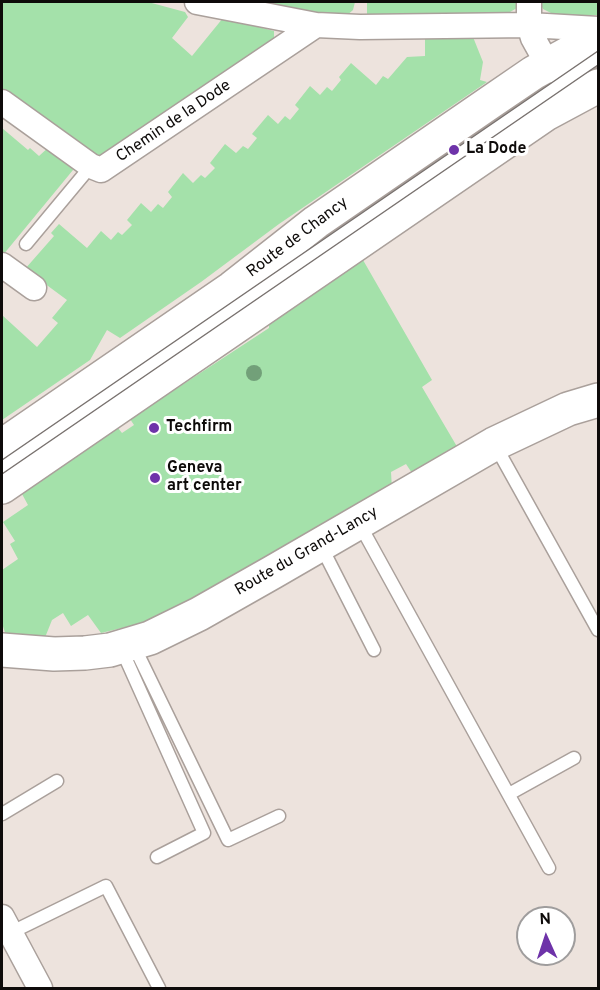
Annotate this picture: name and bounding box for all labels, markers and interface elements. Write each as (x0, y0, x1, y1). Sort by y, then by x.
street label: Chemin de la Dode (113, 77, 235, 167)
place label: La Dode (466, 140, 526, 160)
marker: La Dode (447, 143, 461, 157)
street label: Route de Chancy (244, 194, 352, 282)
place label: Techfirm (166, 418, 232, 438)
marker: Techfirm (147, 421, 161, 435)
place label: Geneva art center (167, 459, 242, 497)
marker: Geneva art center (148, 471, 162, 485)
street label: Route du Grand-Lancy (232, 503, 382, 601)
north arrow (516, 906, 576, 966)
text: N (539, 910, 551, 930)

